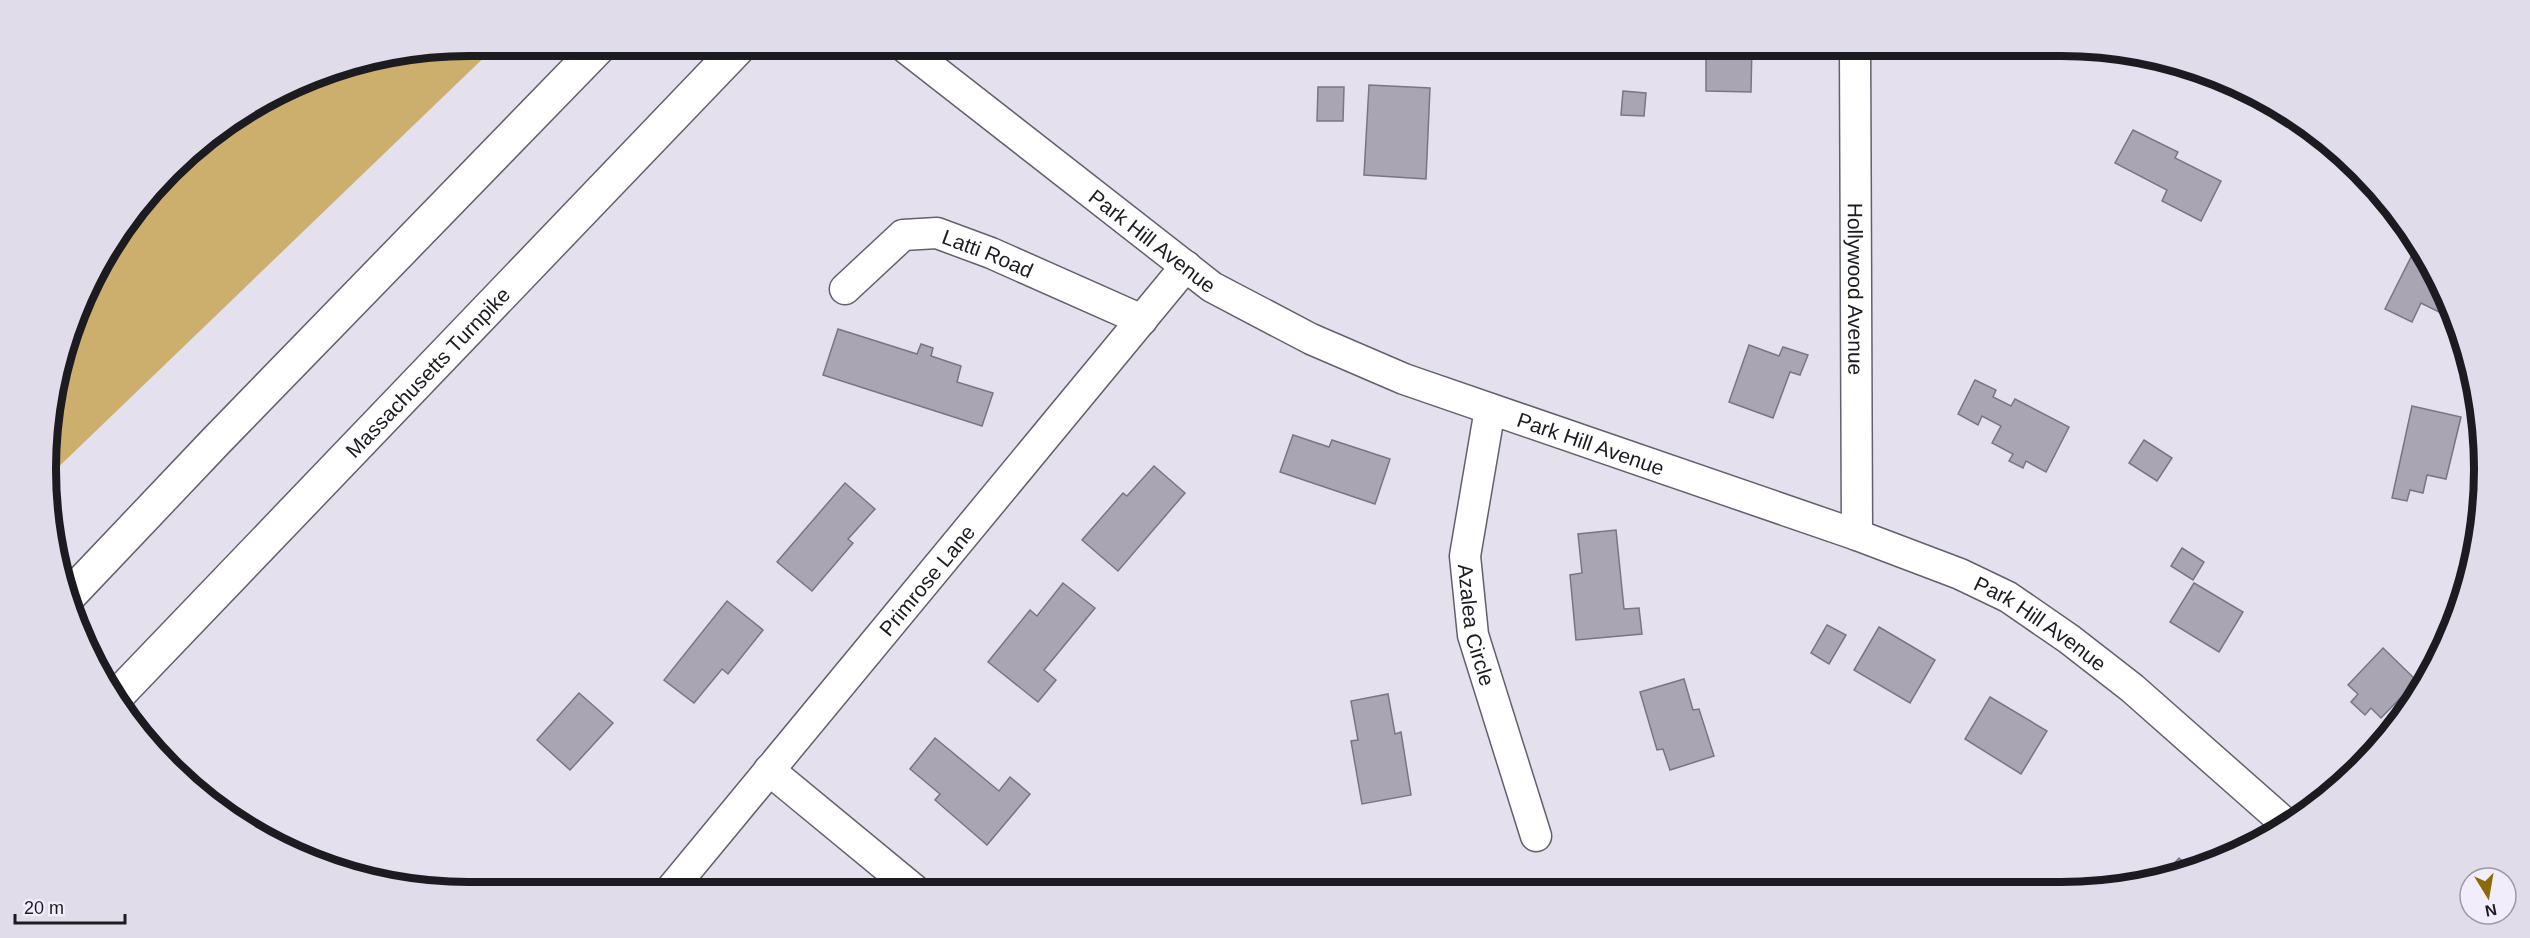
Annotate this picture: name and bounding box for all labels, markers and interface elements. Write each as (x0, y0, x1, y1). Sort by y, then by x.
street label: Park Hill Avenue (1085, 184, 1220, 297)
street label: Hollywood Avenue (1844, 203, 1868, 375)
street label: Latti Road (939, 225, 1037, 282)
street label: Massachusetts Turnpike (341, 282, 514, 462)
street label: Park Hill Avenue (1514, 407, 1667, 479)
street label: Primrose Lane (874, 520, 979, 640)
street label: Azalea Circle (1454, 563, 1500, 688)
street label: Park Hill Avenue (1971, 571, 2111, 675)
north arrow (2458, 866, 2518, 926)
scale bar (15, 887, 124, 925)
text: 20 m (24, 898, 64, 918)
text: N (2483, 901, 2498, 920)

